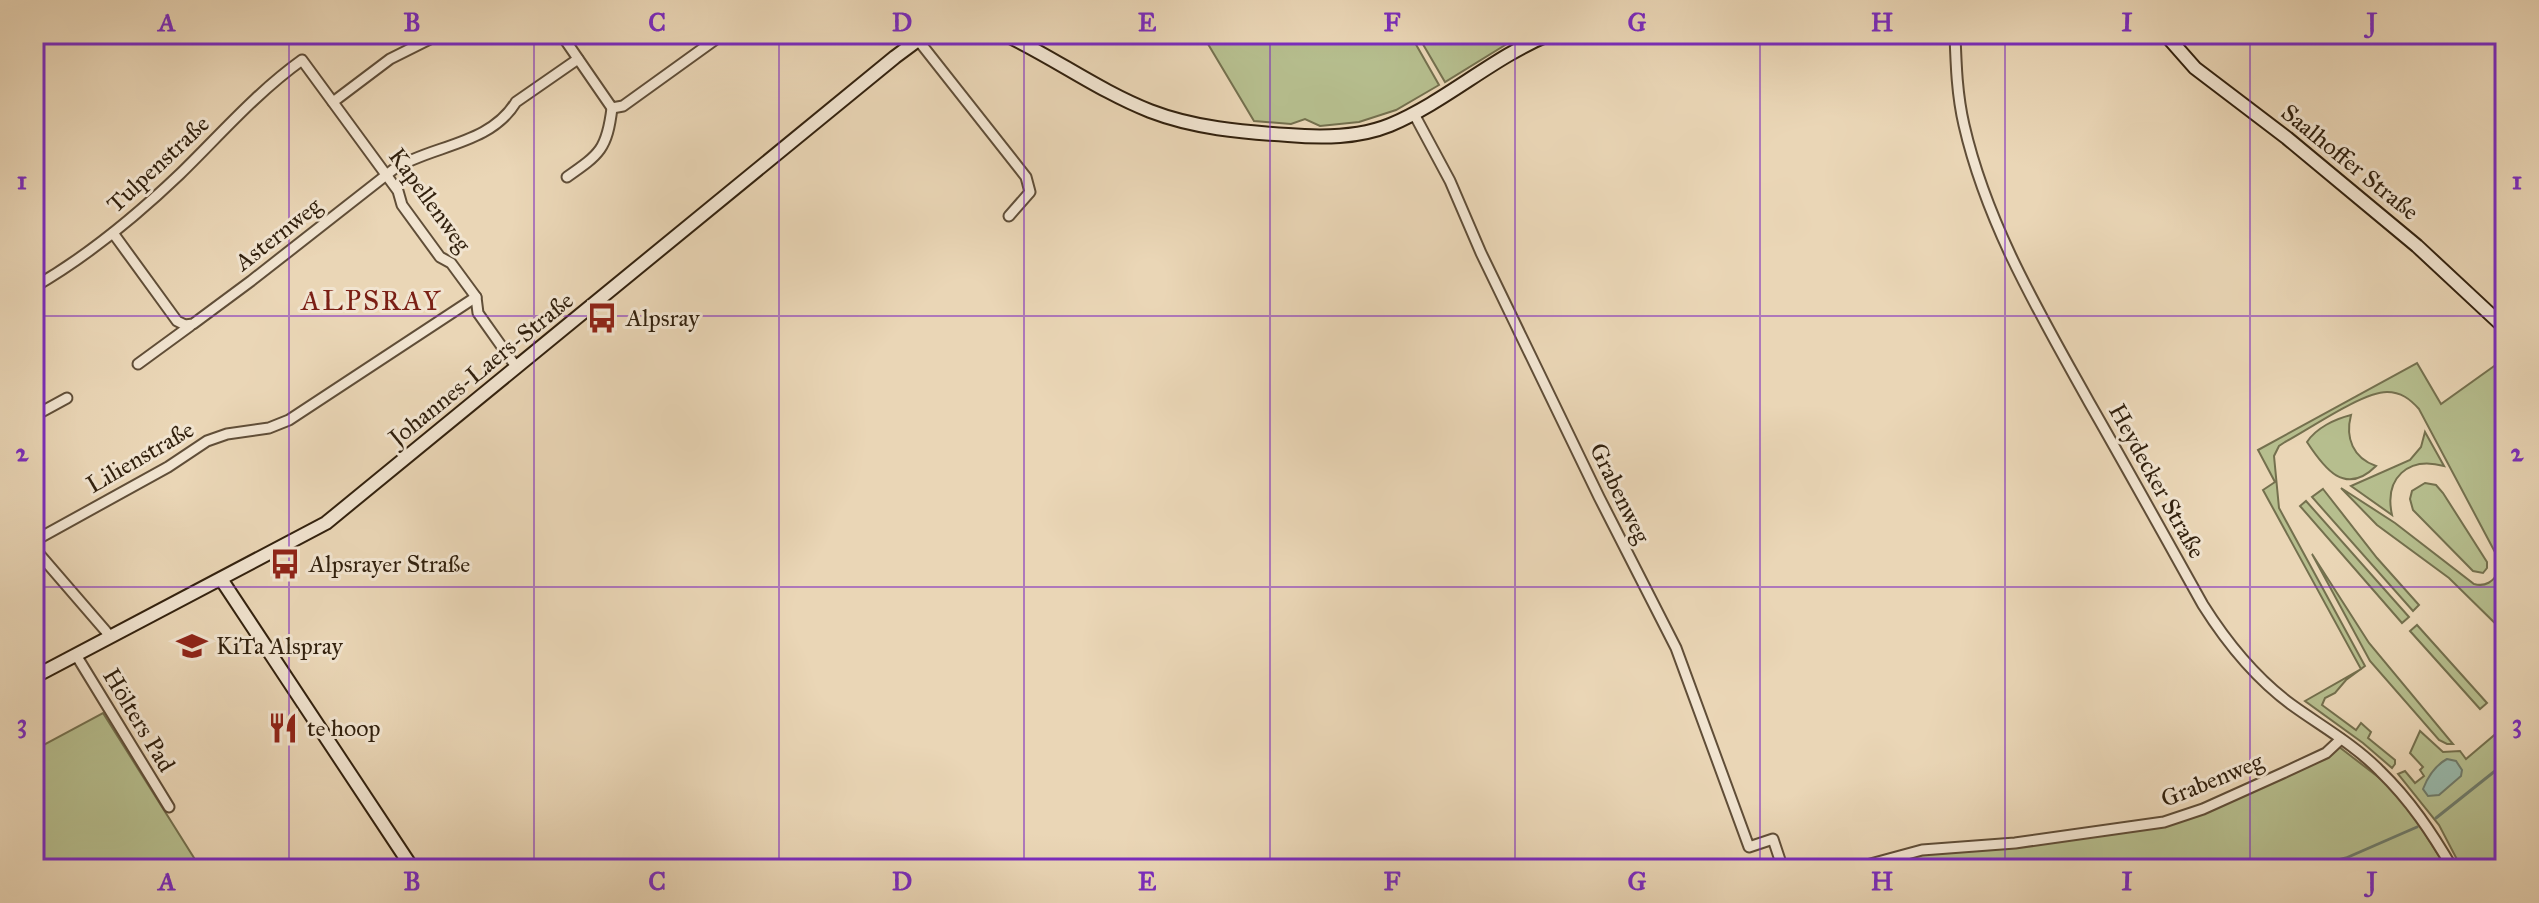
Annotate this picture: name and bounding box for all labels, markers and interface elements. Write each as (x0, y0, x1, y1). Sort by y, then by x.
text: A (156, 6, 176, 38)
text: B (403, 6, 421, 38)
text: C (648, 6, 666, 38)
text: D (892, 6, 912, 38)
text: E (1138, 6, 1157, 38)
text: F (1384, 6, 1401, 38)
text: G (1627, 6, 1647, 38)
text: H (1871, 6, 1894, 38)
text: I (2121, 6, 2133, 38)
text: J (2364, 6, 2378, 39)
street label: Saalhoffer Straße (2275, 97, 2425, 227)
street label: Tulpenstraße (101, 109, 215, 219)
street label: Kapellenweg (382, 142, 478, 259)
text: 1 (17, 164, 27, 196)
text: 1 (2512, 164, 2522, 196)
street label: Asternweg (228, 190, 328, 278)
district label: ALPSRAY (300, 283, 443, 318)
street label: Johannes-Laers-Straße (380, 285, 579, 455)
bus stop icon: Alpsray (585, 301, 619, 335)
place label: Alpsray (625, 303, 700, 333)
street label: Heydecker Straße (2102, 398, 2212, 564)
street label: Lilienstraße (81, 414, 199, 500)
text: 2 (16, 436, 30, 468)
text: 2 (2511, 436, 2525, 468)
street label: Grabenweg (1583, 438, 1657, 549)
bus stop icon: Alpsrayer Straße (268, 547, 302, 581)
place label: Alpsrayer Straße (308, 549, 470, 579)
school or university icon: KiTa Alspray (175, 629, 209, 663)
place label: KiTa Alspray (216, 631, 343, 661)
street label: Hölters Pad (96, 663, 182, 777)
text: 3 (17, 707, 27, 739)
text: 3 (2512, 707, 2522, 739)
restaurant icon: te hoop (266, 711, 300, 745)
place label: te hoop (307, 713, 380, 743)
street label: Grabenweg (2156, 746, 2268, 814)
text: A (156, 865, 176, 897)
text: B (403, 865, 421, 897)
text: C (648, 865, 666, 897)
text: D (892, 865, 912, 897)
text: E (1138, 865, 1157, 897)
text: F (1384, 865, 1401, 897)
text: G (1627, 865, 1647, 897)
text: H (1871, 865, 1894, 897)
text: I (2121, 865, 2133, 897)
text: J (2364, 865, 2378, 898)

